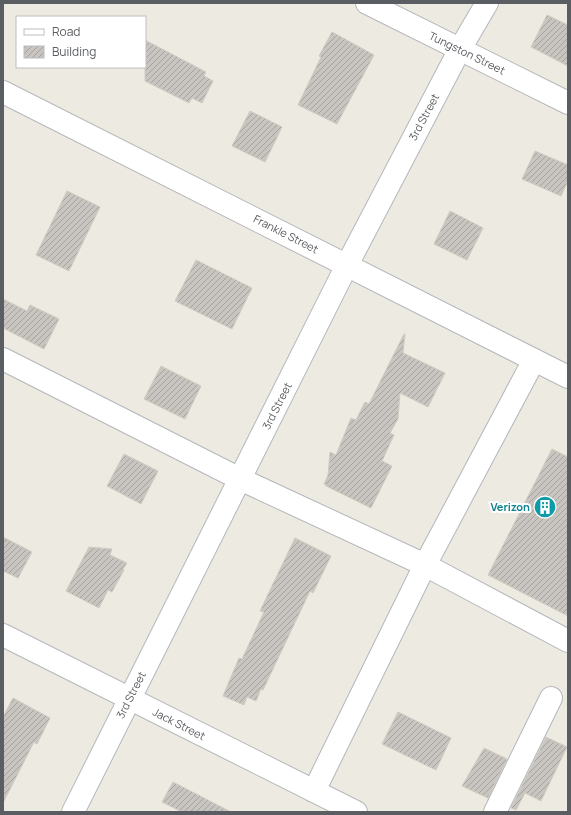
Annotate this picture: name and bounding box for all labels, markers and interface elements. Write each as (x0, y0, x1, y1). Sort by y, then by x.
legend (16, 16, 146, 68)
text: Road (52, 23, 80, 40)
street label: Tungston Street (427, 28, 508, 78)
text: Building (52, 43, 96, 60)
street label: 3rd Street (405, 91, 442, 143)
street label: Frankle Street (251, 211, 321, 256)
street label: 3rd Street (258, 380, 295, 432)
building icon: Verizon (532, 494, 558, 520)
place label: Verizon (490, 499, 530, 514)
street label: 3rd Street (112, 669, 149, 721)
street label: Jack Street (150, 704, 208, 743)

